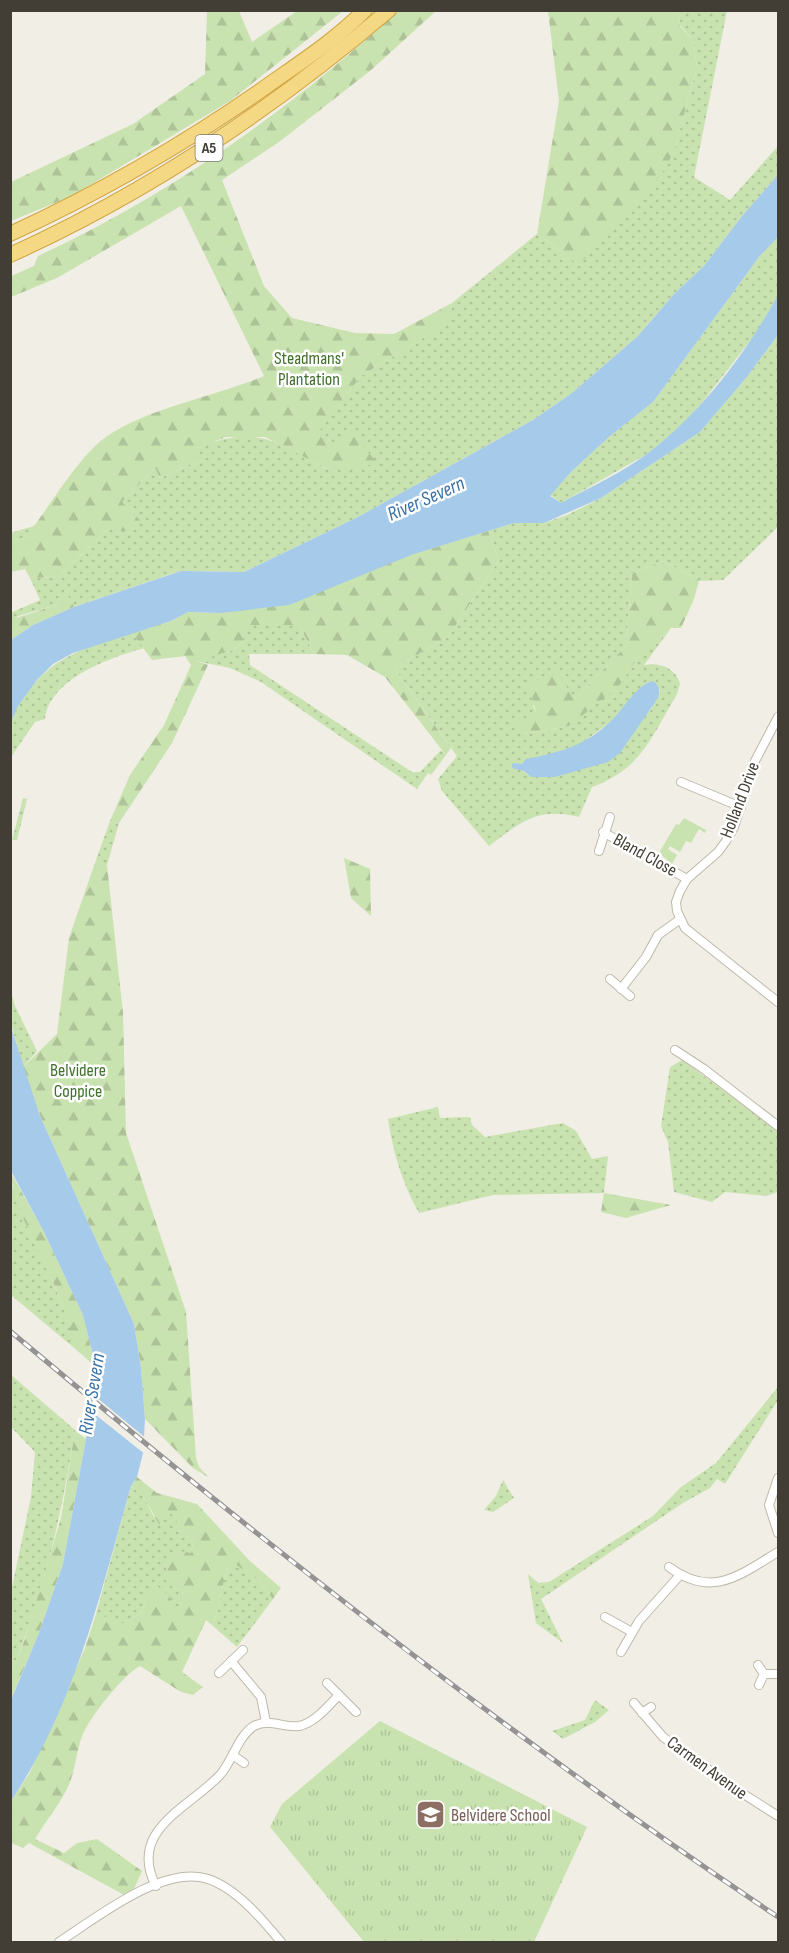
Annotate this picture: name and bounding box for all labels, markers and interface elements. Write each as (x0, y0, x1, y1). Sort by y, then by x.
road number: A5 (196, 135, 222, 161)
park label: Steadmans' Plantation (274, 348, 344, 390)
water label: River Severn (384, 471, 468, 527)
street label: Holland Drive (716, 759, 764, 841)
street label: Bland Close (609, 829, 681, 881)
park label: Belvidere Coppice (50, 1060, 106, 1102)
water label: River Severn (74, 1352, 110, 1436)
street label: Carmen Avenue (663, 1732, 751, 1804)
school or university icon: Belvidere School (414, 1799, 446, 1831)
place label: Belvidere School (451, 1805, 551, 1826)

